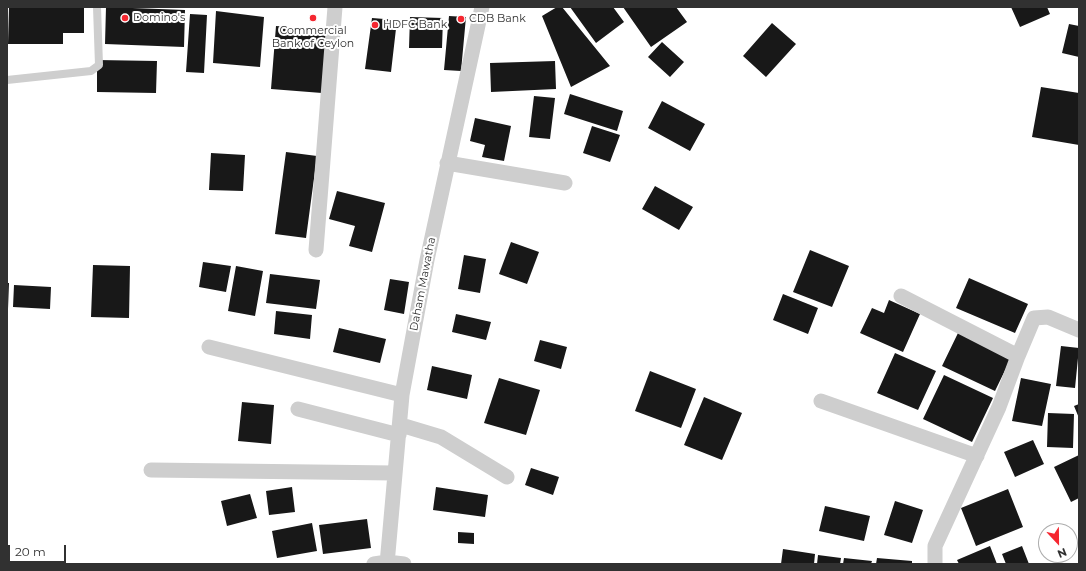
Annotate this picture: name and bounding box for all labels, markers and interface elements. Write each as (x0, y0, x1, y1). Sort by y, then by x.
place label: Domino's (133, 11, 185, 25)
place label: CDB Bank (469, 12, 526, 26)
marker: Domino's (120, 13, 130, 23)
marker: Commercial Bank of Ceylon (308, 13, 318, 23)
marker: CDB Bank (456, 14, 466, 24)
place label: HDFC Bank (383, 18, 447, 32)
marker: HDFC Bank (370, 20, 380, 30)
place label: Commercial Bank of Ceylon (272, 24, 354, 50)
street label: Daham Mawatha (407, 236, 439, 332)
north arrow (1038, 523, 1078, 563)
scale bar (10, 537, 68, 563)
text: 20 m (15, 544, 46, 559)
text: N (1055, 545, 1069, 561)

